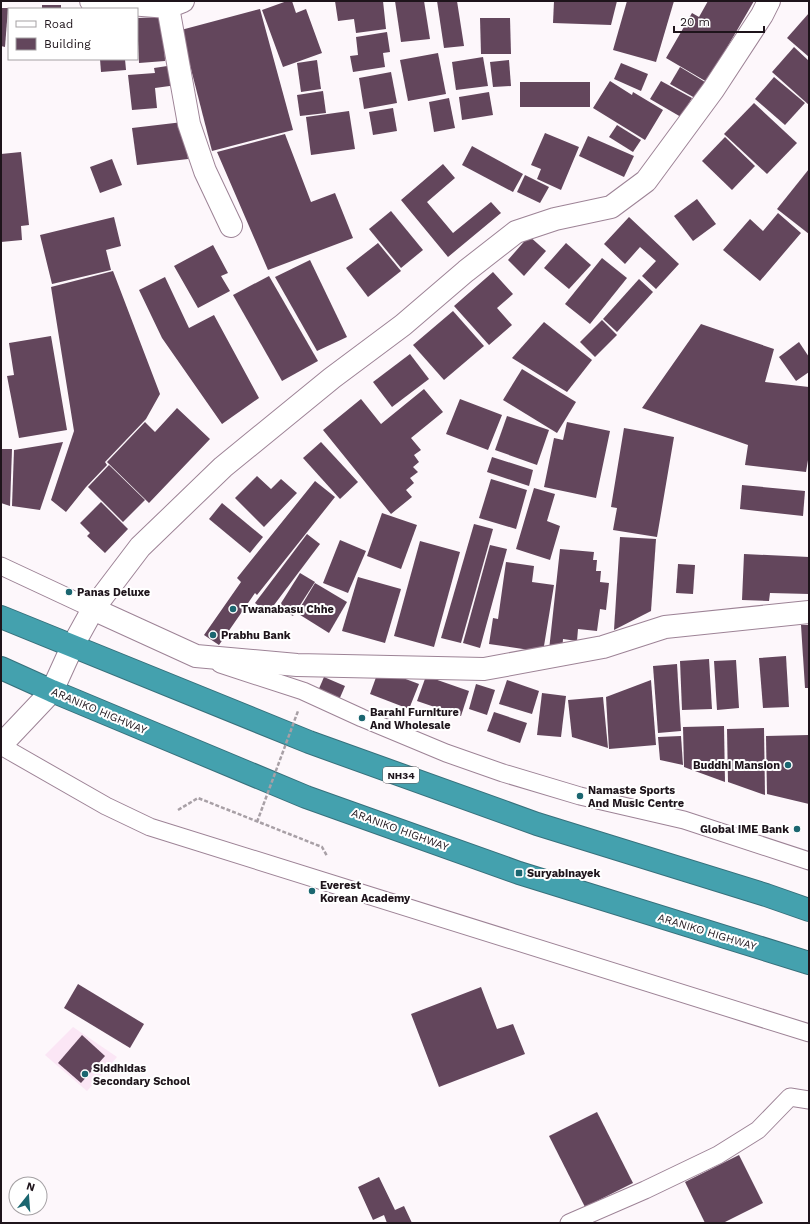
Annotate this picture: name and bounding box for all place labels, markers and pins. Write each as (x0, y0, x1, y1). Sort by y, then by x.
place label: Panas Deluxe (77, 586, 150, 599)
marker: Panas Deluxe (64, 587, 74, 597)
place label: Twanabasu Chhe (241, 603, 334, 616)
marker: Twanabasu Chhe (228, 604, 238, 614)
place label: Prabhu Bank (221, 629, 291, 642)
marker: Prabhu Bank (208, 630, 218, 640)
place label: Barahi Furniture And Wholesale (370, 706, 459, 732)
marker: Barahi Furniture And Wholesale (357, 713, 367, 723)
place label: Buddhi Mansion (693, 759, 780, 772)
marker: Buddhi Mansion (783, 760, 793, 770)
place label: Namaste Sports And Music Centre (588, 784, 684, 810)
marker: Namaste Sports And Music Centre (575, 791, 585, 801)
place label: Global IME Bank (700, 823, 789, 836)
marker: Global IME Bank (792, 824, 802, 834)
place label: Suryabinayek (527, 867, 600, 880)
marker: Suryabinayek (514, 868, 524, 878)
place label: Everest Korean Academy (320, 879, 411, 905)
marker: Everest Korean Academy (307, 886, 317, 896)
place label: Siddhidas Secondary School (93, 1062, 191, 1088)
marker: Siddhidas Secondary School (80, 1069, 90, 1079)

